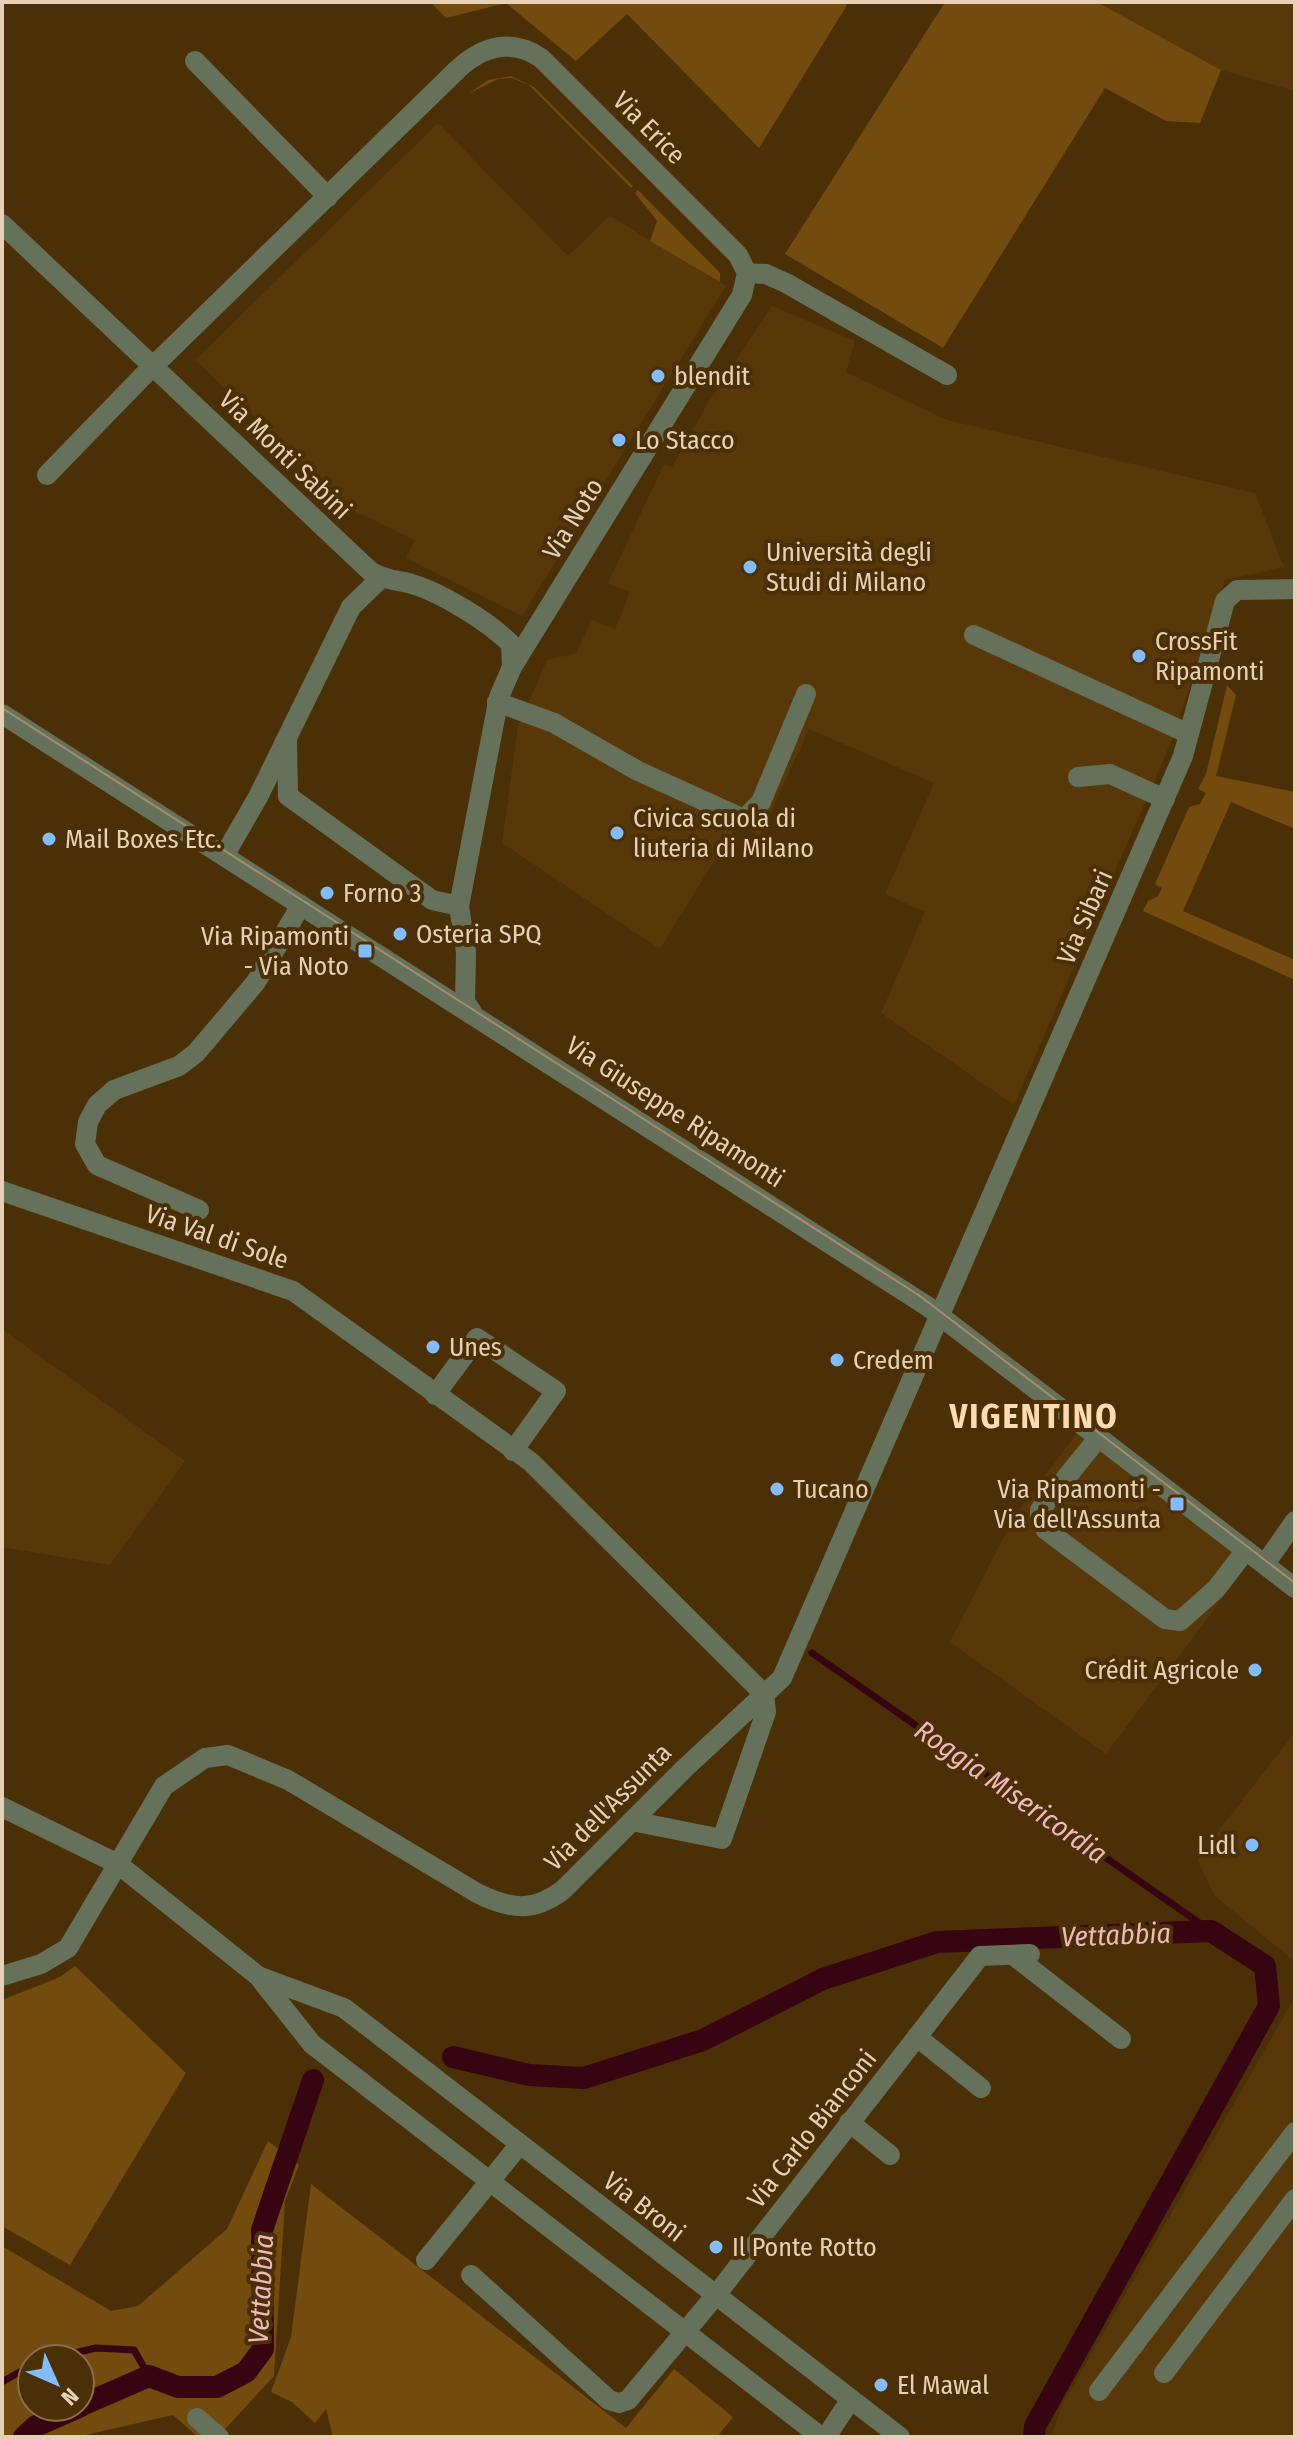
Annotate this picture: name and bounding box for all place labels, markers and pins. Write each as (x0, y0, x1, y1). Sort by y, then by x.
place label: blendit (674, 361, 751, 392)
marker: blendit (649, 367, 667, 385)
place label: Lo Stacco (635, 425, 735, 456)
marker: Lo Stacco (610, 431, 628, 449)
place label: Università degli Studi di Milano (766, 537, 932, 598)
marker: Università degli Studi di Milano (741, 558, 759, 576)
place label: CrossFit Ripamonti (1155, 626, 1265, 687)
marker: CrossFit Ripamonti (1130, 647, 1148, 665)
place label: Civica scuola di liuteria di Milano (633, 803, 814, 864)
place label: Mail Boxes Etc. (65, 824, 221, 855)
marker: Civica scuola di liuteria di Milano (608, 824, 626, 842)
marker: Mail Boxes Etc. (40, 830, 58, 848)
place label: Forno 3 (343, 878, 421, 909)
marker: Forno 3 (318, 884, 336, 902)
place label: Osteria SPQ (416, 919, 542, 950)
place label: Via Ripamonti - Via Noto (201, 921, 349, 982)
marker: Osteria SPQ (391, 925, 409, 943)
marker: Via Ripamonti - Via Noto (356, 942, 374, 960)
place label: Unes (449, 1332, 502, 1363)
marker: Unes (424, 1338, 442, 1356)
place label: Credem (853, 1345, 934, 1376)
marker: Credem (828, 1351, 846, 1369)
place label: Tucano (793, 1474, 869, 1505)
place label: Via Ripamonti - Via dell'Assunta (994, 1474, 1161, 1535)
marker: Tucano (768, 1480, 786, 1498)
marker: Via Ripamonti - Via dell'Assunta (1168, 1495, 1186, 1513)
place label: Crédit Agricole (1084, 1655, 1239, 1686)
marker: Crédit Agricole (1246, 1661, 1264, 1679)
place label: Lidl (1197, 1830, 1236, 1861)
marker: Lidl (1243, 1836, 1261, 1854)
place label: Il Ponte Rotto (732, 2232, 877, 2263)
marker: Il Ponte Rotto (707, 2238, 725, 2256)
place label: El Mawal (897, 2370, 989, 2401)
marker: El Mawal (872, 2376, 890, 2394)

